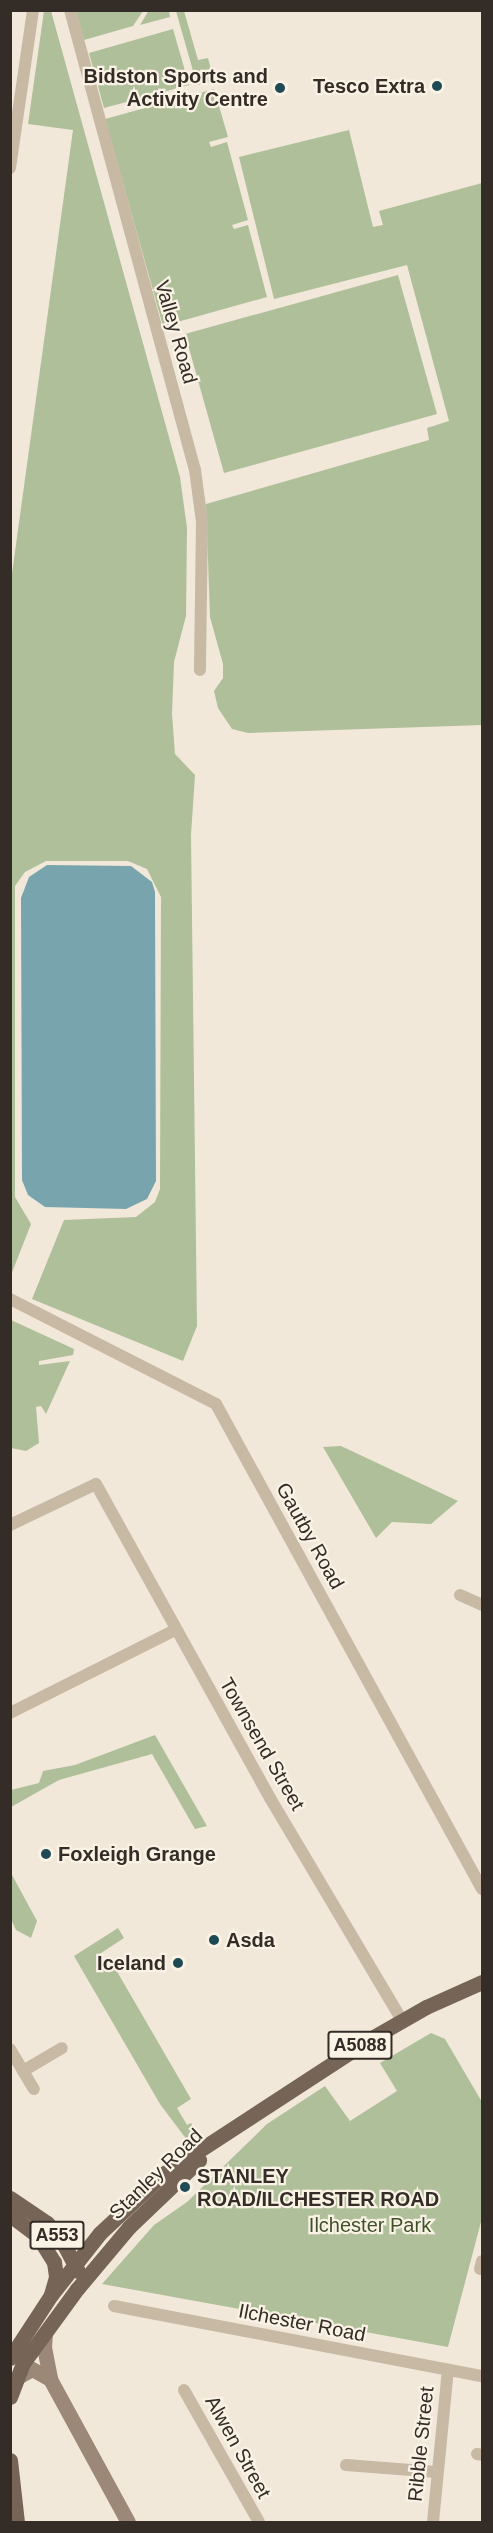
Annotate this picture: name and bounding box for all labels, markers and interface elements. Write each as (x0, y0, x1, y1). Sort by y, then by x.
place label: Bidston Sports and Activity Centre (84, 64, 268, 111)
place label: Tesco Extra (313, 74, 425, 98)
marker: Tesco Extra (430, 79, 444, 93)
marker: Bidston Sports and Activity Centre (273, 81, 287, 95)
street label: Valley Road (150, 278, 202, 386)
street label: Gautby Road (271, 1479, 349, 1593)
street label: Townsend Street (214, 1673, 310, 1815)
place label: Foxleigh Grange (58, 1842, 216, 1866)
marker: Foxleigh Grange (39, 1847, 53, 1861)
place label: Asda (226, 1928, 275, 1952)
marker: Asda (207, 1933, 221, 1947)
place label: Iceland (97, 1951, 166, 1975)
marker: Iceland (171, 1956, 185, 1970)
road number: A5088 (327, 2030, 393, 2060)
street label: Stanley Road (104, 2124, 208, 2224)
place label: STANLEY ROAD/ILCHESTER ROAD (197, 2164, 439, 2211)
marker: STANLEY ROAD/ILCHESTER ROAD (178, 2180, 192, 2194)
park label: Ilchester Park (309, 2213, 431, 2237)
road number: A553 (28, 2220, 86, 2250)
street label: Ilchester Road (236, 2299, 368, 2347)
street label: Ribble Street (403, 2385, 439, 2503)
street label: Alwen Street (200, 2392, 276, 2502)

